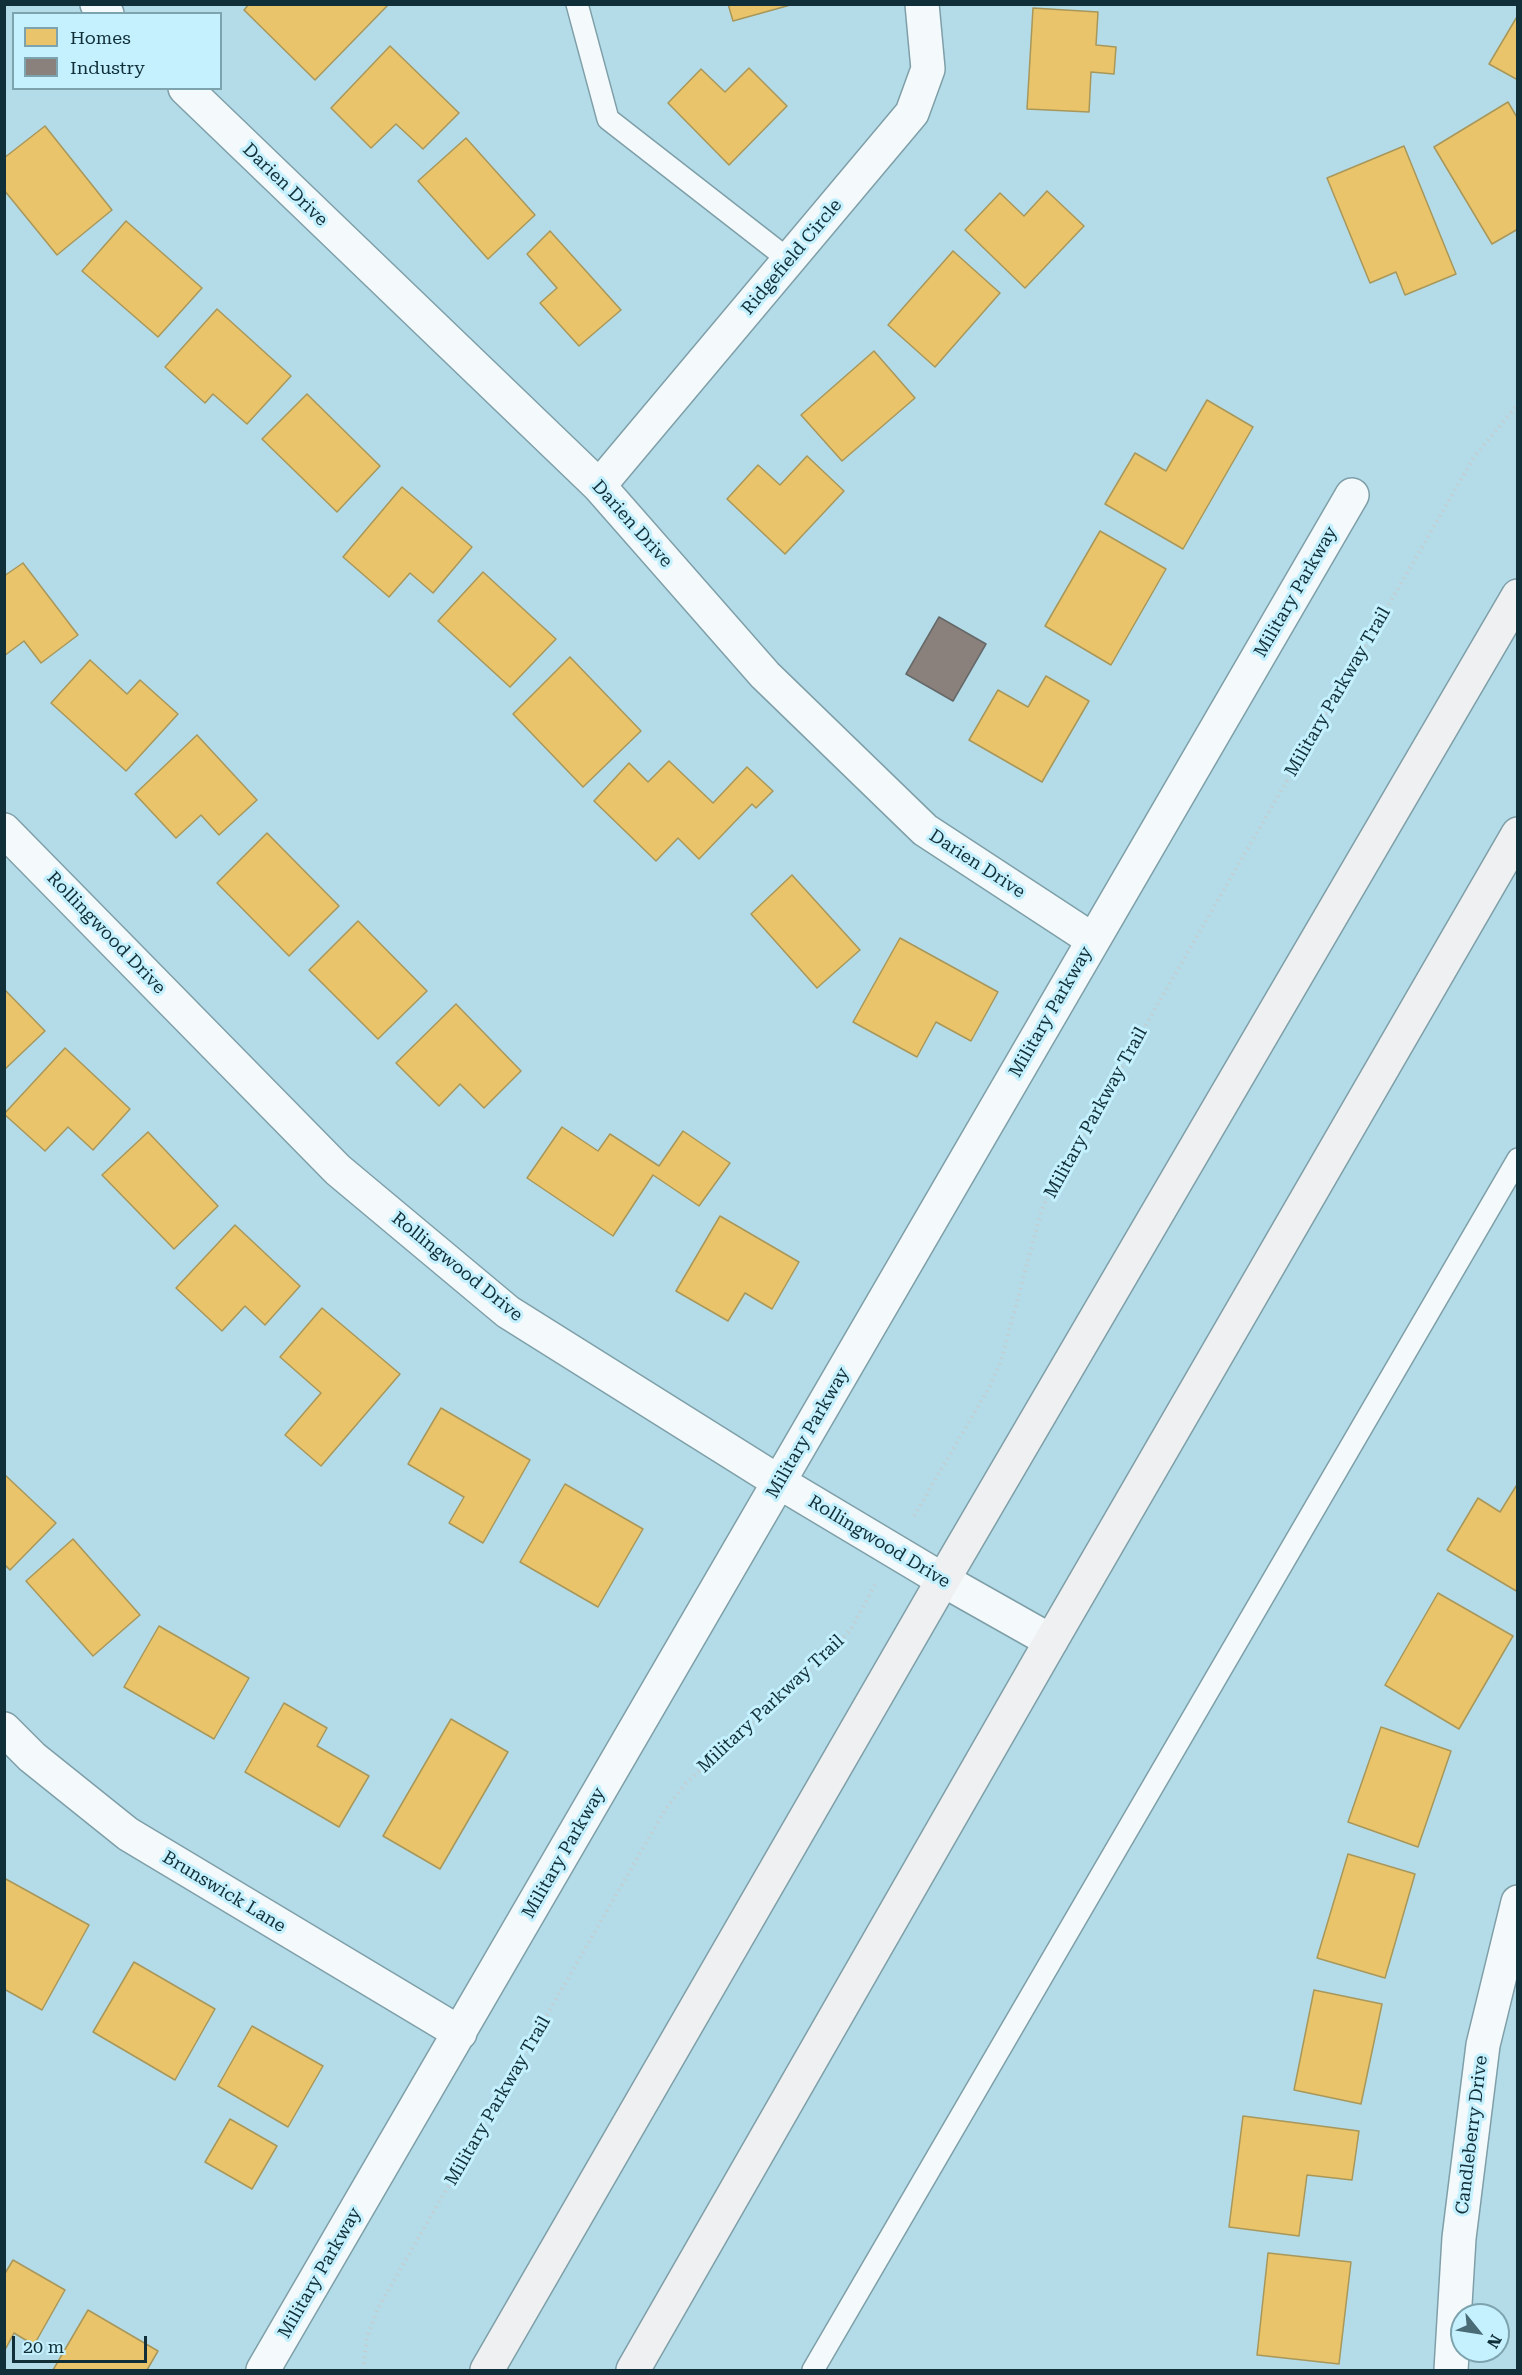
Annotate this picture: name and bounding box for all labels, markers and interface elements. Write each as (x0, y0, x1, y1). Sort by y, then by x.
legend (12, 12, 222, 90)
text: Homes (70, 27, 131, 48)
text: Industry (70, 57, 145, 78)
street label: Darien Drive (238, 139, 332, 231)
street label: Ridgefield Circle (737, 195, 847, 319)
street label: Darien Drive (587, 476, 677, 572)
street label: Military Parkway (1250, 523, 1342, 661)
street label: Military Parkway Trail (1281, 603, 1395, 781)
street label: Darien Drive (925, 825, 1029, 903)
street label: Rollingwood Drive (42, 867, 170, 999)
street label: Military Parkway (1005, 943, 1097, 1081)
street label: Military Parkway Trail (1040, 1024, 1152, 1202)
street label: Rollingwood Drive (387, 1208, 527, 1326)
street label: Military Parkway (762, 1364, 854, 1502)
street label: Rollingwood Drive (804, 1491, 954, 1593)
street label: Military Parkway Trail (693, 1631, 849, 1777)
street label: Military Parkway (518, 1784, 610, 1922)
street label: Brunswick Lane (158, 1847, 290, 1937)
street label: Military Parkway Trail (441, 2012, 555, 2190)
street label: Candleberry Drive (1452, 2054, 1492, 2216)
street label: Military Parkway (274, 2204, 366, 2342)
north arrow (1450, 2303, 1510, 2363)
scale bar (15, 2324, 150, 2362)
text: N (1483, 2331, 1506, 2351)
text: 20 m (23, 2336, 64, 2357)

